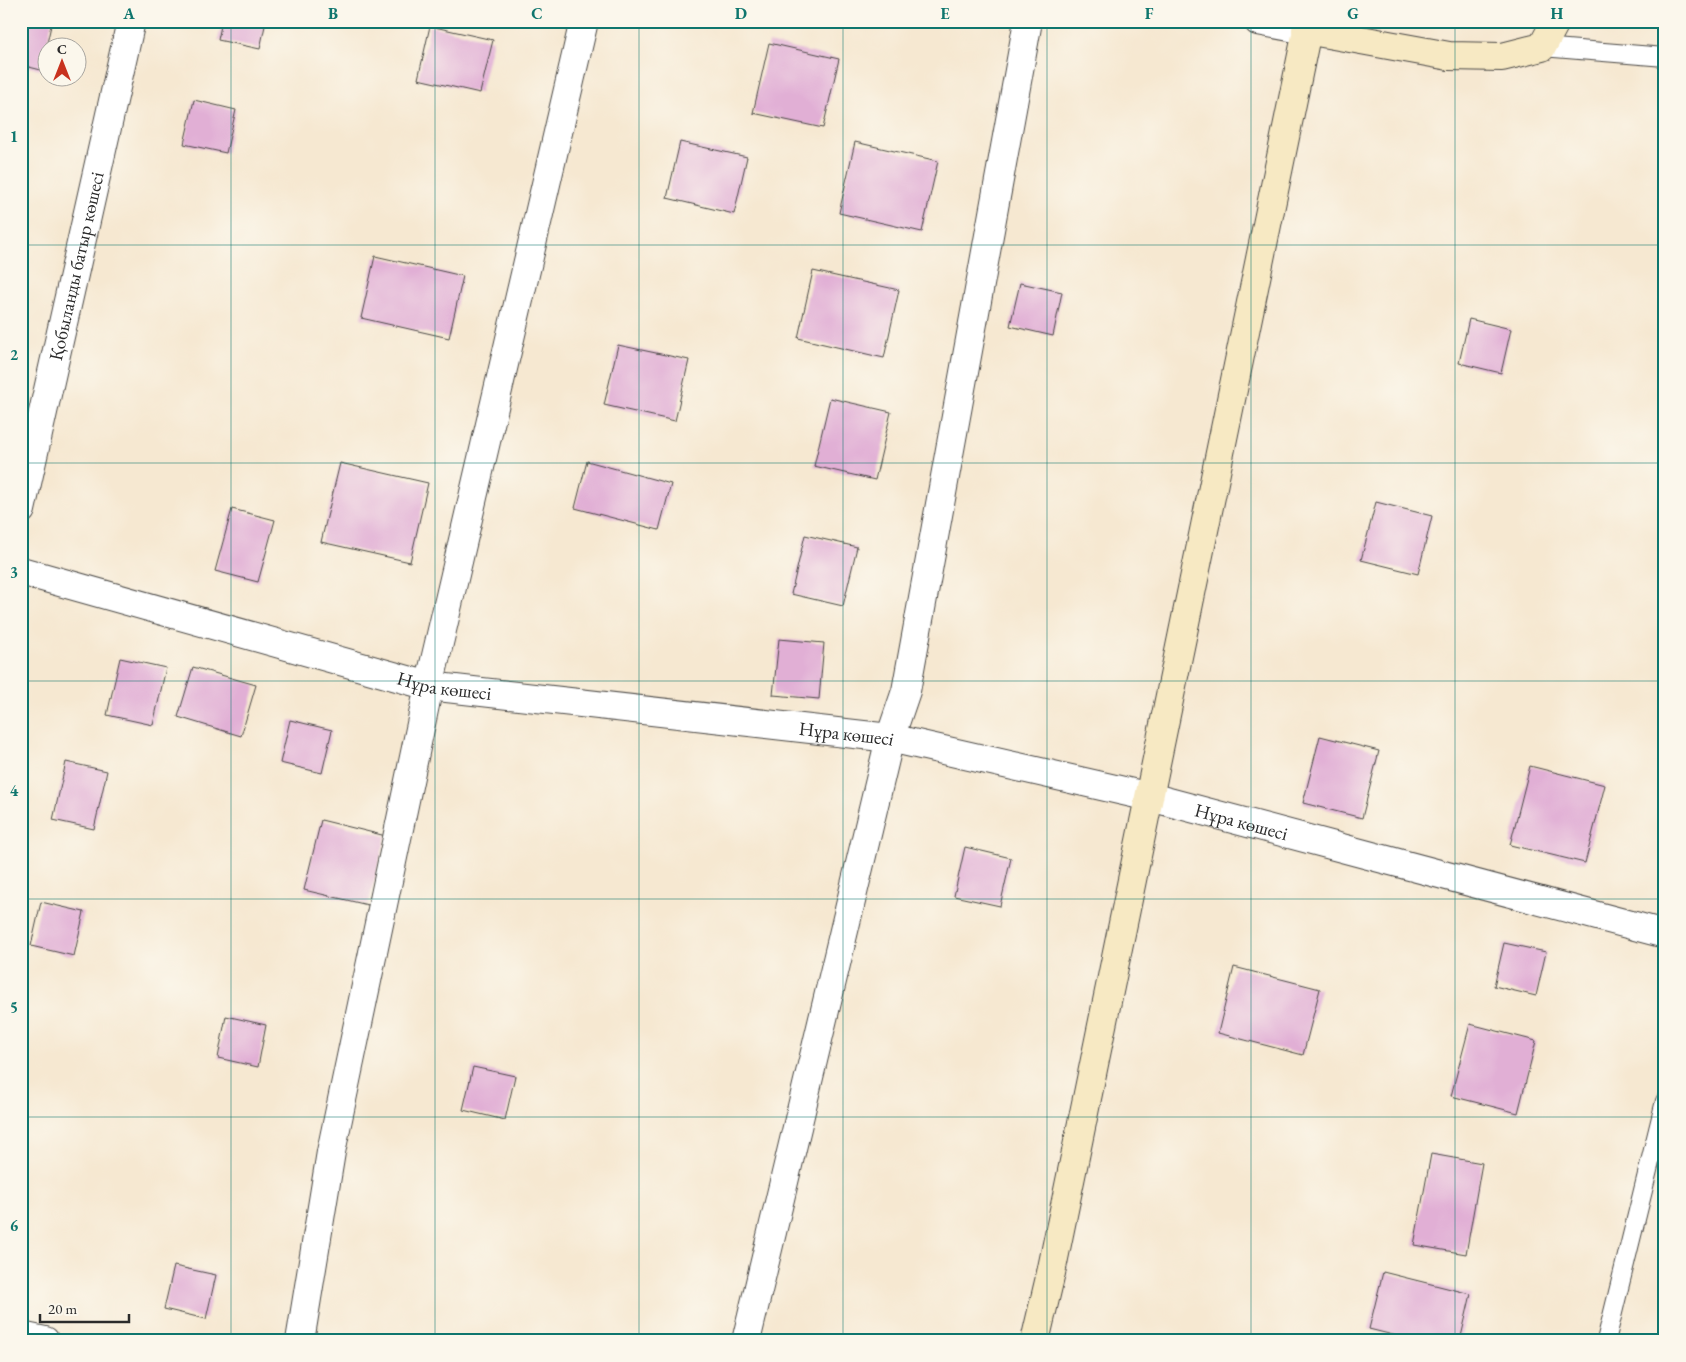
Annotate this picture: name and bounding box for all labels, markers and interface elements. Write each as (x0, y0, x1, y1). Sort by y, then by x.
text: A (122, 3, 135, 24)
text: B (328, 3, 338, 24)
text: C (531, 3, 543, 24)
text: D (735, 3, 747, 24)
text: E (940, 3, 950, 24)
text: F (1145, 3, 1154, 24)
text: G (1347, 3, 1359, 24)
text: H (1551, 3, 1564, 24)
north arrow (38, 38, 88, 88)
text: С (57, 40, 67, 58)
text: 1 (10, 126, 18, 147)
street label: Қобыланды батыр көшесі (42, 169, 109, 363)
text: 2 (10, 344, 19, 365)
text: 3 (10, 562, 18, 583)
street label: Нұра көшесі (394, 665, 493, 706)
street label: Нұра көшесі (798, 715, 897, 751)
text: 4 (10, 780, 19, 801)
street label: Нұра көшесі (1192, 797, 1291, 846)
text: 5 (10, 997, 18, 1018)
text: 6 (10, 1215, 19, 1236)
scale bar (40, 1292, 129, 1324)
text: 20 m (48, 1299, 77, 1318)

